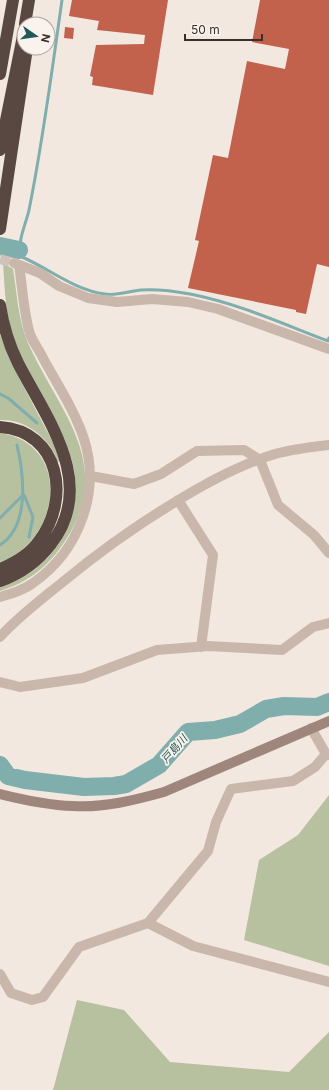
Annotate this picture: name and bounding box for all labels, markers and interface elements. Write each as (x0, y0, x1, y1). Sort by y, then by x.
north arrow (16, 16, 56, 56)
scale bar (185, 16, 262, 42)
text: 50 m (191, 22, 220, 37)
text: N (38, 33, 54, 44)
water label: 戸島川 (158, 731, 191, 766)

